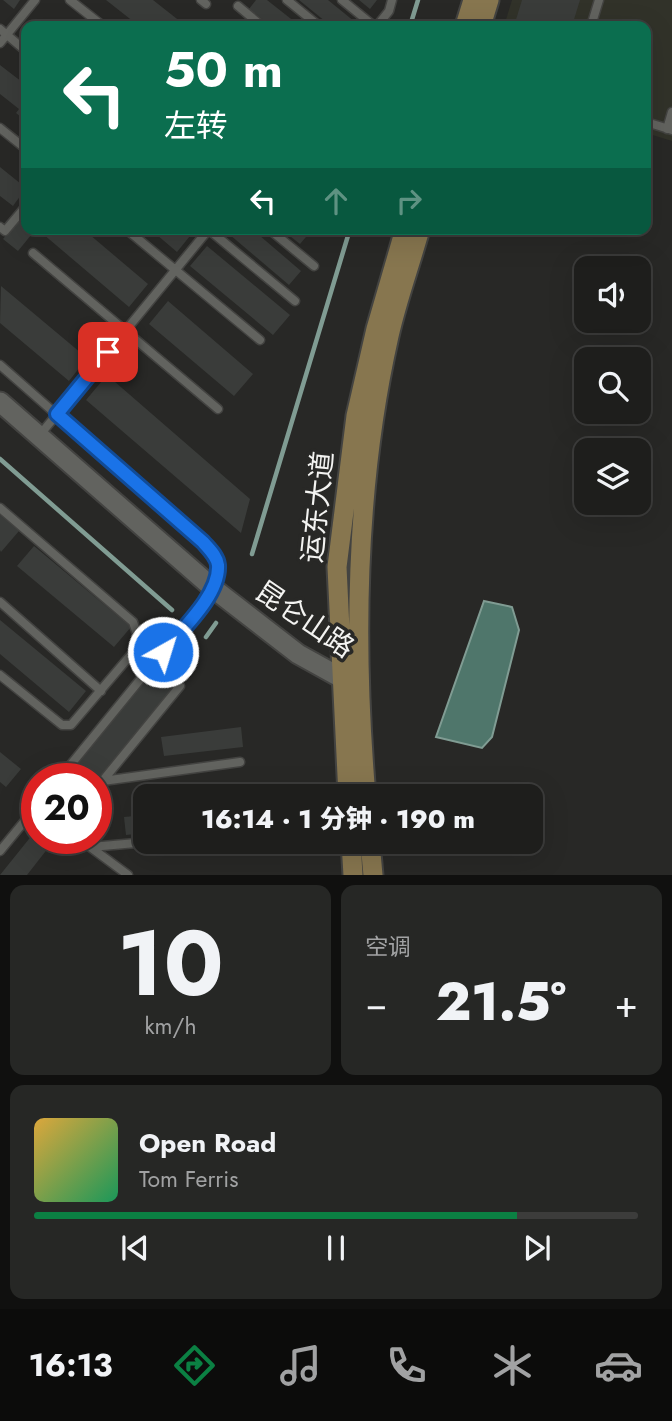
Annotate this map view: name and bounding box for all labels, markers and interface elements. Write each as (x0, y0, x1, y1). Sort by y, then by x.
text: 50 m (164, 35, 283, 105)
icon: left (49, 49, 140, 140)
text: 左转 (164, 103, 228, 149)
icon: left (244, 182, 282, 220)
icon: ahead (317, 182, 355, 220)
icon: right (390, 182, 428, 220)
map controls (574, 256, 651, 515)
button: sound (574, 256, 651, 333)
pin (78, 322, 138, 382)
icon: arrive (89, 333, 127, 371)
button: search (574, 347, 651, 424)
button: layers (574, 438, 651, 515)
street label: 运东大道 (291, 449, 344, 565)
street label: 昆仑山路 (247, 571, 363, 668)
position arrow (126, 615, 200, 689)
speed limit sign: 20 (21, 763, 112, 854)
text: 16:14 · 1 分钟 · 190 m (201, 800, 475, 838)
text: 10 (117, 898, 224, 1029)
text: 空调 (365, 930, 411, 964)
text: 21.5° (436, 964, 566, 1040)
text: − (365, 976, 387, 1031)
text: + (615, 976, 638, 1031)
text: km/h (145, 1009, 196, 1043)
text: Open Road (139, 1124, 276, 1162)
text: Tom Ferris (139, 1162, 238, 1196)
icon: previous (116, 1229, 154, 1267)
icon: pause (317, 1229, 355, 1267)
icon: next (518, 1229, 556, 1267)
icon: directions (170, 1341, 219, 1390)
icon: music (276, 1341, 325, 1390)
icon: phone (382, 1341, 431, 1390)
icon: climate (488, 1341, 537, 1390)
icon: car (594, 1341, 643, 1390)
text: 16:13 (29, 1342, 113, 1388)

